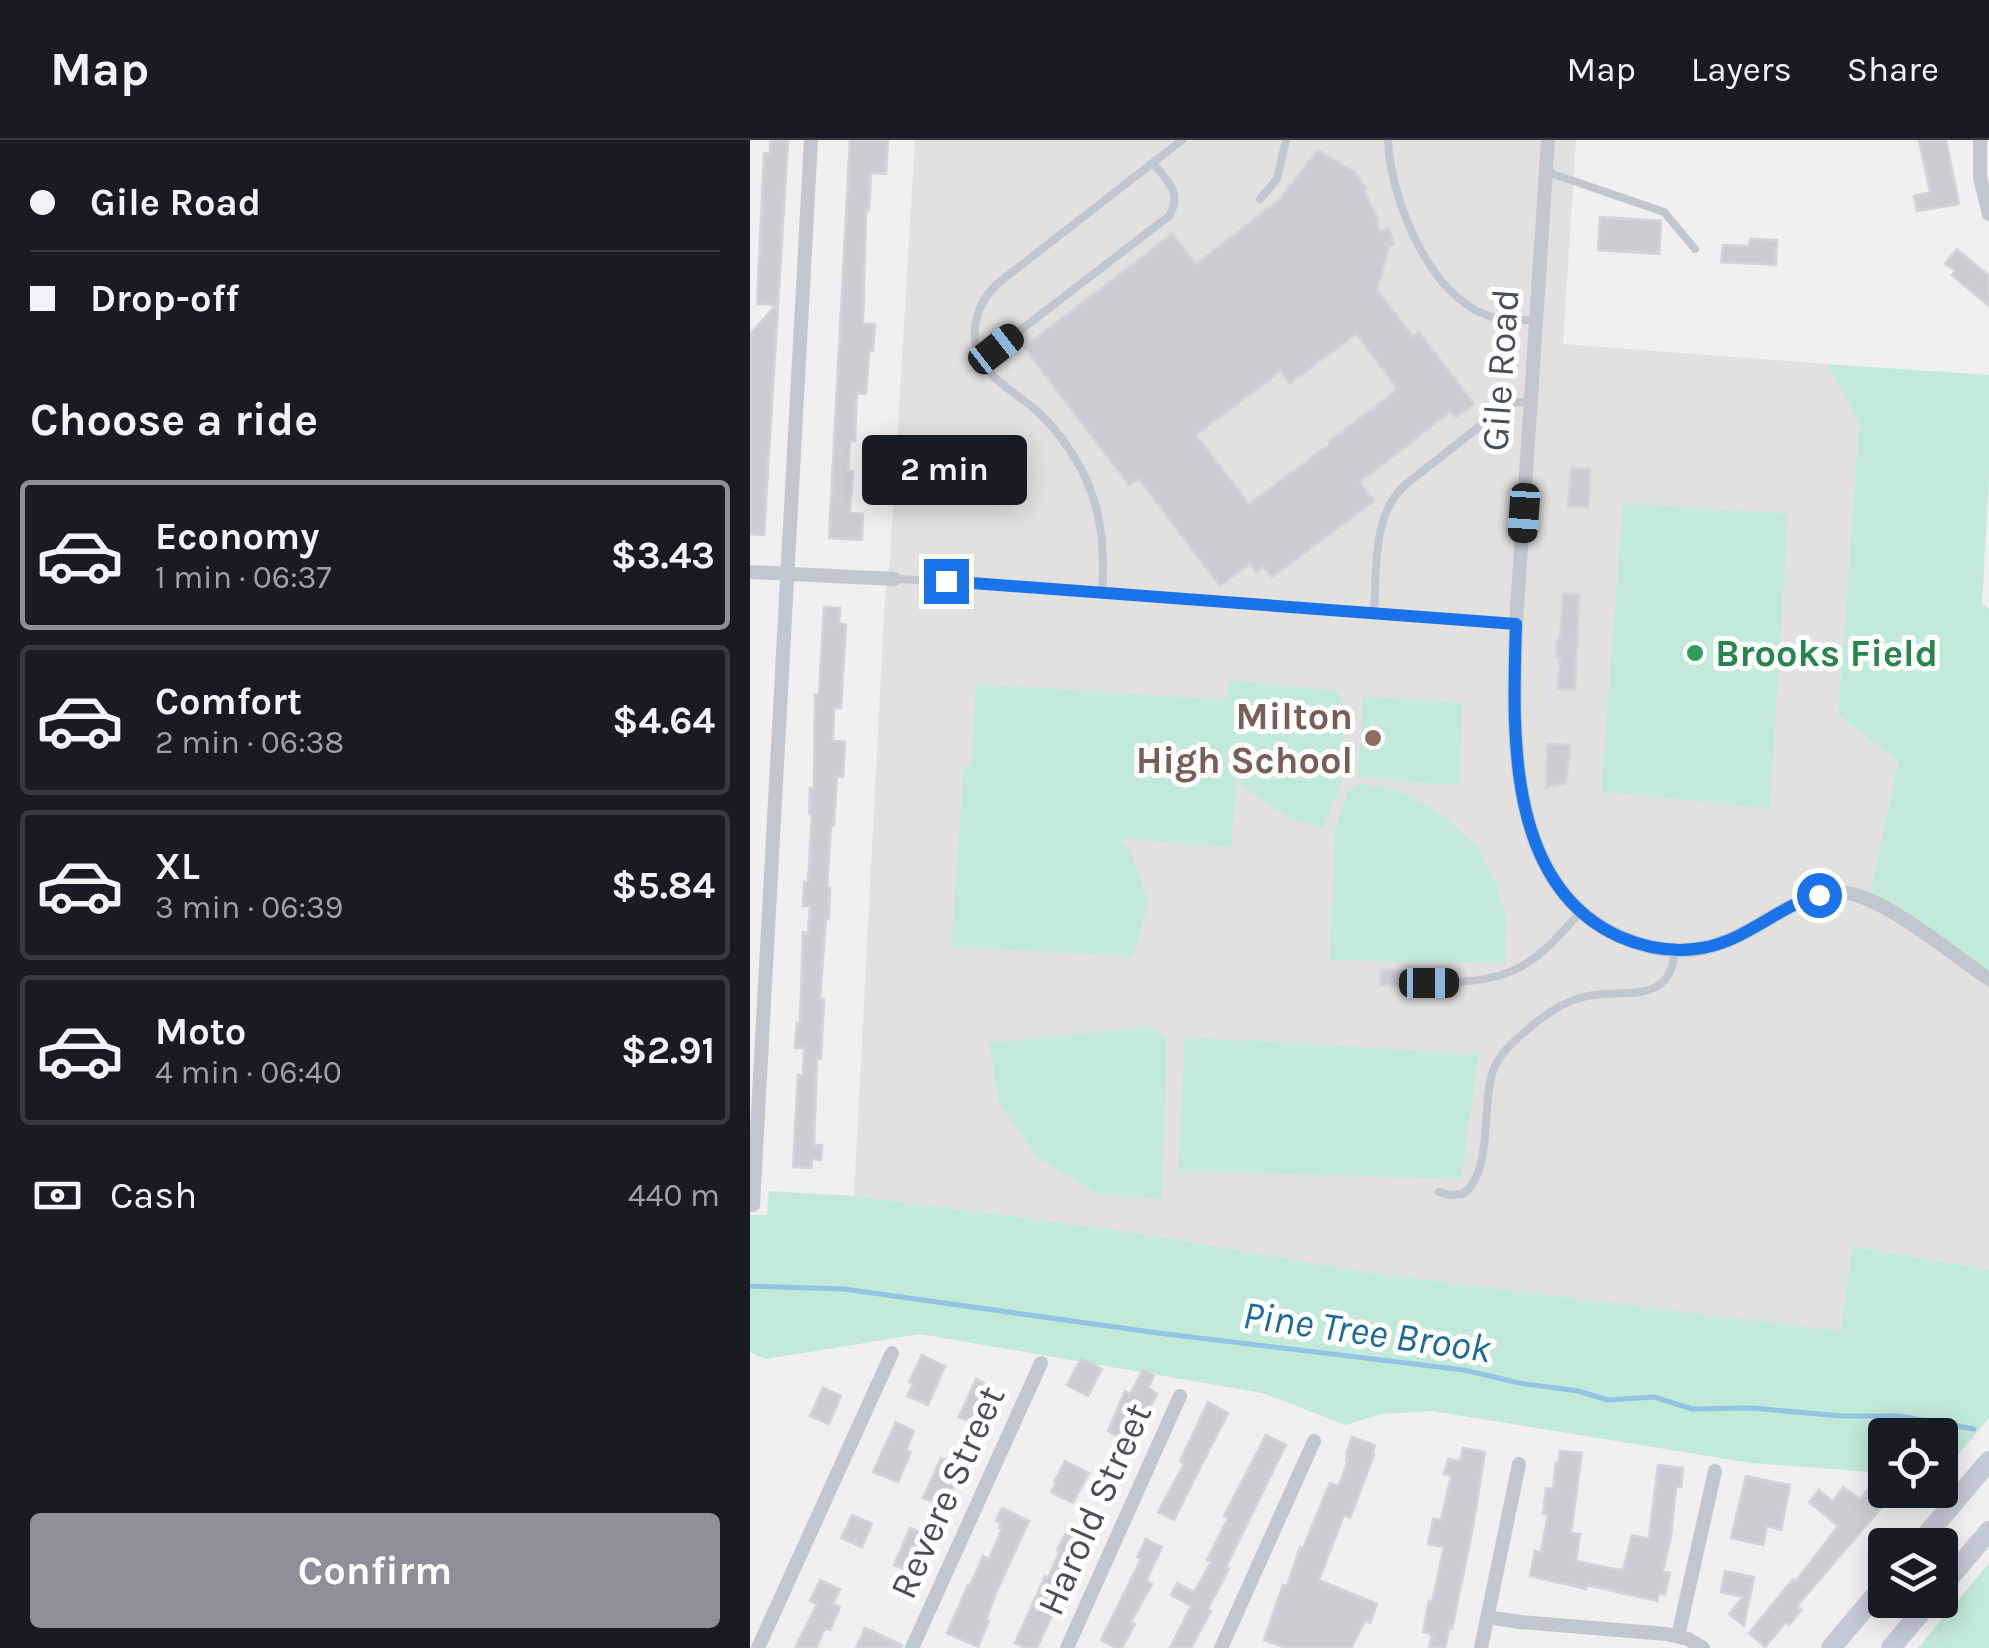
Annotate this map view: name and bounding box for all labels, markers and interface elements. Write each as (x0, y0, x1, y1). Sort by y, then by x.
text: Map (50, 41, 149, 97)
text: Map (1566, 49, 1636, 90)
text: Layers (1691, 49, 1792, 90)
text: Share (1847, 49, 1939, 90)
text: Gile Road (90, 180, 261, 225)
text: Drop-off (90, 276, 239, 321)
street label: Gile Road (1472, 287, 1529, 453)
car (963, 319, 1029, 379)
text: Choose a ride (30, 394, 318, 446)
callout: 2 min (864, 436, 1028, 506)
text: 2 min (900, 451, 989, 488)
car (1507, 482, 1541, 544)
icon: car (35, 510, 125, 600)
text: Economy (155, 514, 319, 559)
text: $3.43 (611, 533, 715, 578)
text: 1 min · 06:37 (155, 559, 331, 596)
route end (924, 559, 969, 604)
place label: Brooks Field (1715, 631, 1938, 676)
marker: Brooks Field (1684, 642, 1706, 664)
icon: car (35, 675, 125, 765)
text: Comfort (155, 679, 302, 724)
place label: Milton High School (1136, 694, 1353, 783)
text: $4.64 (612, 698, 715, 743)
text: 2 min · 06:38 (155, 724, 344, 761)
marker: Milton High School (1362, 727, 1384, 749)
icon: car (35, 840, 125, 930)
text: XL (155, 844, 200, 889)
text: $5.84 (611, 863, 715, 908)
route start (1797, 873, 1842, 918)
text: 3 min · 06:39 (155, 889, 343, 926)
car (1399, 968, 1459, 998)
icon: car (35, 1005, 125, 1095)
text: Moto (155, 1009, 246, 1054)
text: $2.91 (621, 1028, 715, 1073)
text: 4 min · 06:40 (155, 1054, 342, 1091)
icon: cash (30, 1168, 85, 1223)
text: Cash (110, 1173, 197, 1218)
text: 440 m (628, 1177, 720, 1214)
water label: Pine Tree Brook (1240, 1291, 1495, 1372)
street label: Revere Street (881, 1379, 1014, 1605)
street label: Harold Street (1028, 1396, 1161, 1622)
map controls (1868, 1418, 1958, 1618)
button: locate (1868, 1418, 1958, 1508)
button: Confirm (30, 1513, 720, 1628)
button: layers (1868, 1528, 1958, 1618)

